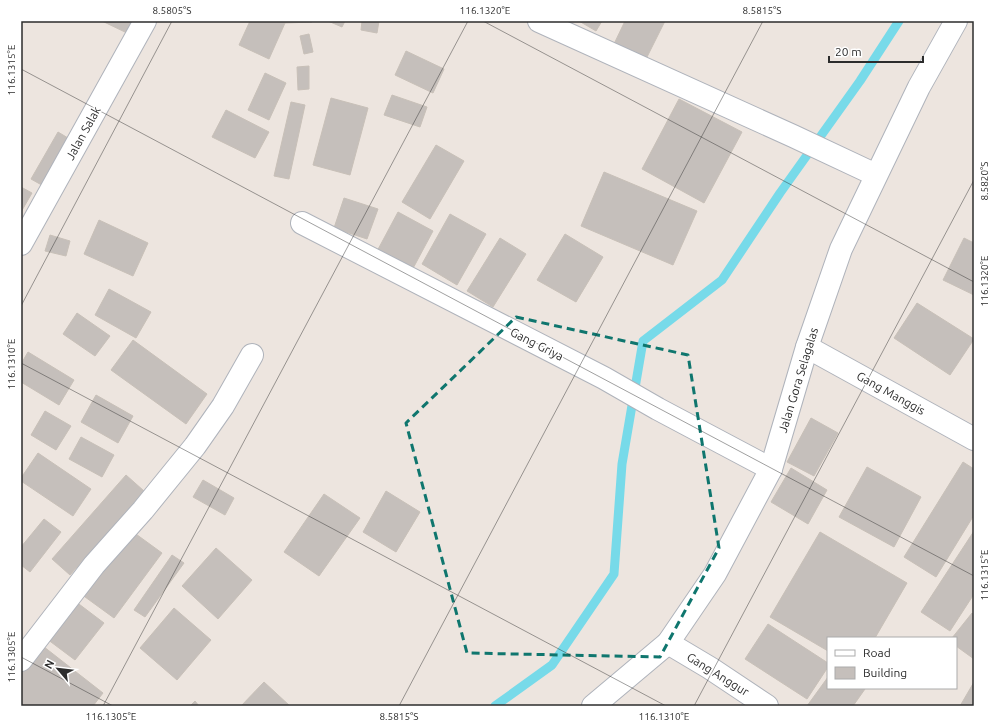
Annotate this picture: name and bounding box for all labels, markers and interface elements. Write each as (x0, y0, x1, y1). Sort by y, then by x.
text: 8.5805°S (152, 5, 192, 16)
text: 116.1320°E (460, 5, 511, 16)
text: 8.5815°S (742, 5, 782, 16)
scale bar (829, 38, 923, 64)
text: 116.1315°E (6, 44, 17, 95)
text: 20 m (835, 45, 862, 58)
street label: Jalan Salak (63, 104, 103, 162)
text: 8.5820°S (979, 161, 990, 201)
text: 116.1320°E (979, 255, 990, 306)
street label: Gang Griya (508, 325, 566, 363)
street label: Jalan Gora Selagalas (776, 326, 820, 434)
text: 116.1310°E (6, 338, 17, 389)
street label: Gang Manggis (855, 369, 927, 417)
text: 116.1315°E (979, 549, 990, 600)
text: 116.1305°E (6, 631, 17, 682)
legend (827, 637, 957, 689)
text: Road (863, 646, 891, 659)
north arrow (38, 649, 78, 689)
street label: Gang Anggur (685, 650, 752, 698)
text: N (42, 658, 56, 671)
text: Building (863, 666, 907, 679)
text: 116.1305°E (86, 711, 137, 722)
text: 8.5815°S (379, 711, 419, 722)
text: 116.1310°E (639, 711, 690, 722)

